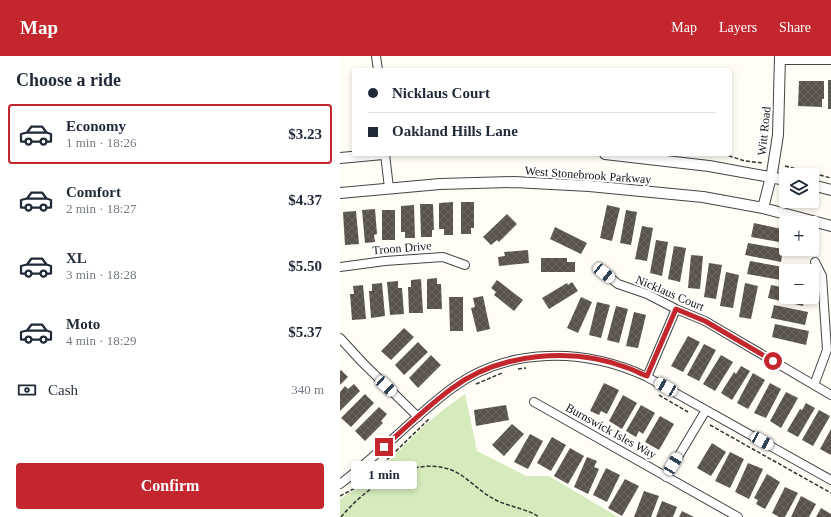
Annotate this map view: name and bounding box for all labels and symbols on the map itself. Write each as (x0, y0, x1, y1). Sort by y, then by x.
street label: Witt Road (754, 106, 774, 156)
street label: West Stonebrook Parkway (524, 164, 652, 186)
street label: Troon Drive (372, 238, 432, 258)
car (591, 261, 617, 285)
street label: Nicklaus Court (634, 272, 707, 314)
route start (764, 352, 782, 370)
car (373, 373, 399, 399)
car (653, 376, 679, 398)
street label: Burnswick Isles Way (563, 400, 659, 462)
car (749, 430, 775, 452)
route end (375, 438, 393, 456)
car (662, 451, 684, 477)
callout: 1 min (351, 461, 417, 489)

